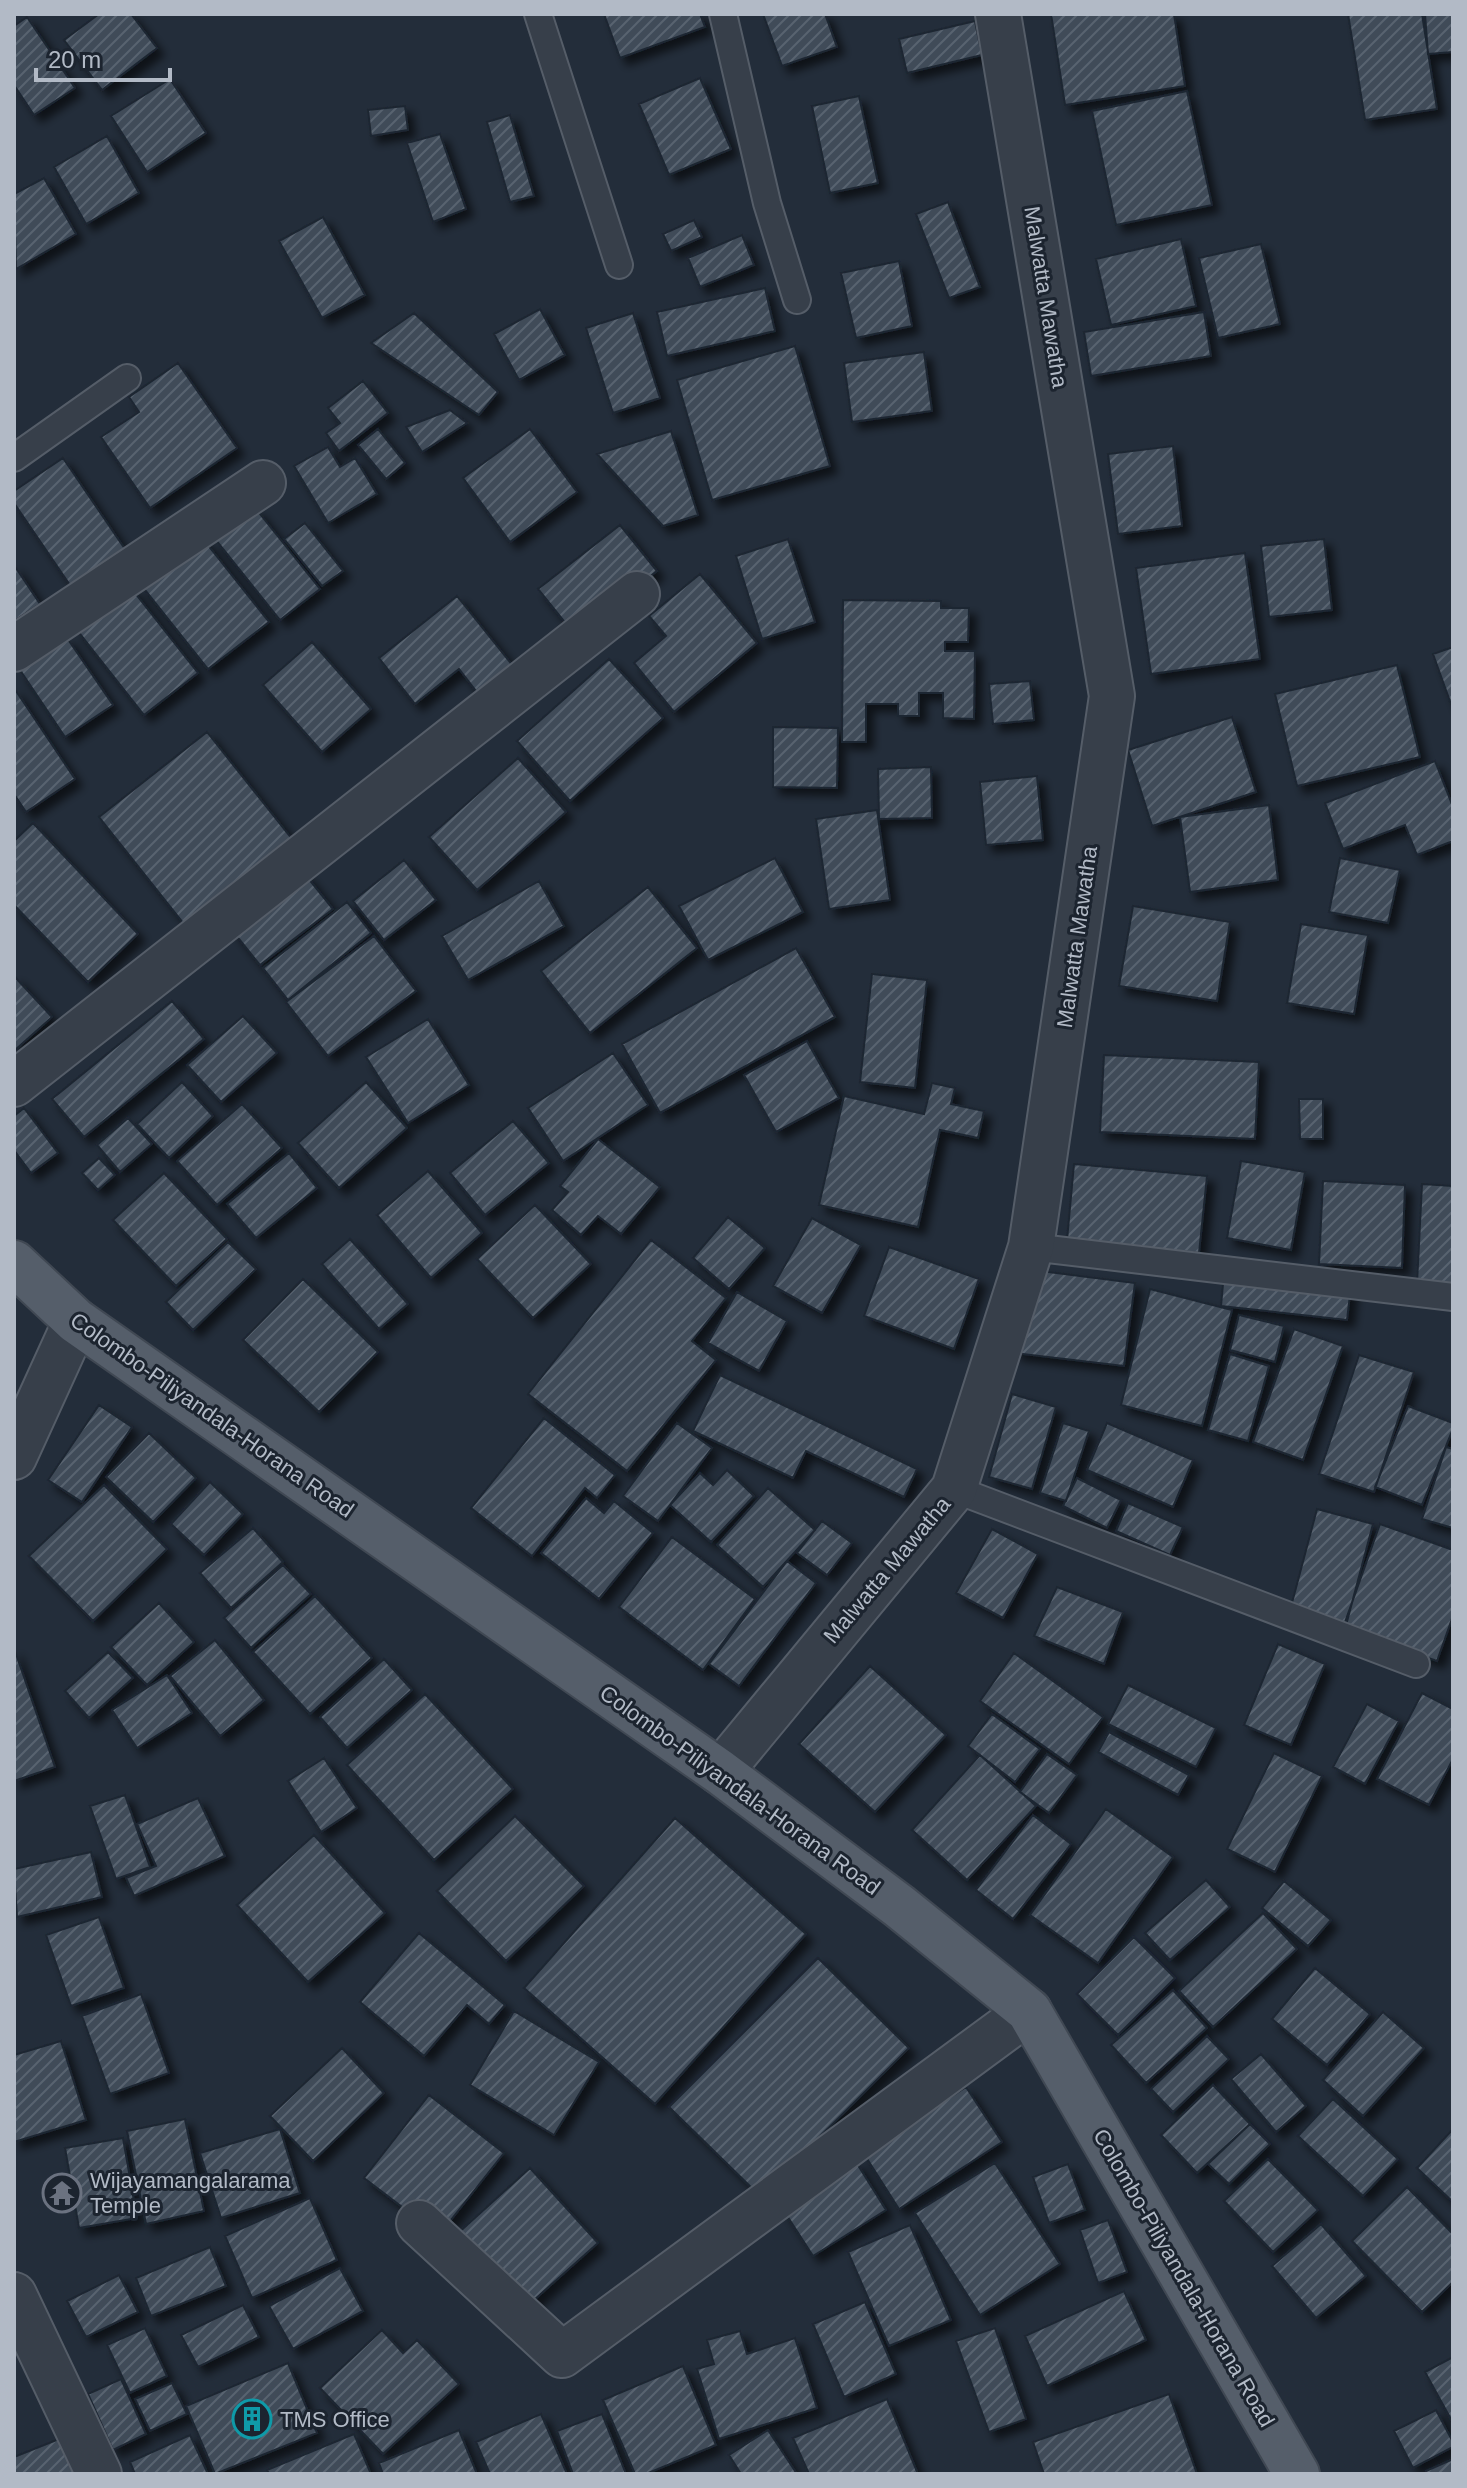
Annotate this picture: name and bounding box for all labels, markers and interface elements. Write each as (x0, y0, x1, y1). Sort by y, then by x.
scale bar (36, 32, 170, 82)
text: 20 m (48, 46, 101, 73)
street label: Malwatta Mawatha (1019, 204, 1073, 390)
street label: Malwatta Mawatha (1052, 844, 1102, 1030)
street label: Colombo-Piliyandala-Horana Road (66, 1307, 358, 1523)
street label: Malwatta Mawatha (818, 1491, 956, 1648)
street label: Colombo-Piliyandala-Horana Road (595, 1680, 885, 1900)
street label: Colombo-Piliyandala-Horana Road (1088, 2125, 1280, 2431)
place label: Wijayamangalarama Temple (90, 2168, 291, 2218)
temple icon: Wijayamangalarama Temple (41, 2172, 83, 2214)
building icon: TMS Office (231, 2398, 273, 2440)
place label: TMS Office (280, 2407, 390, 2432)

